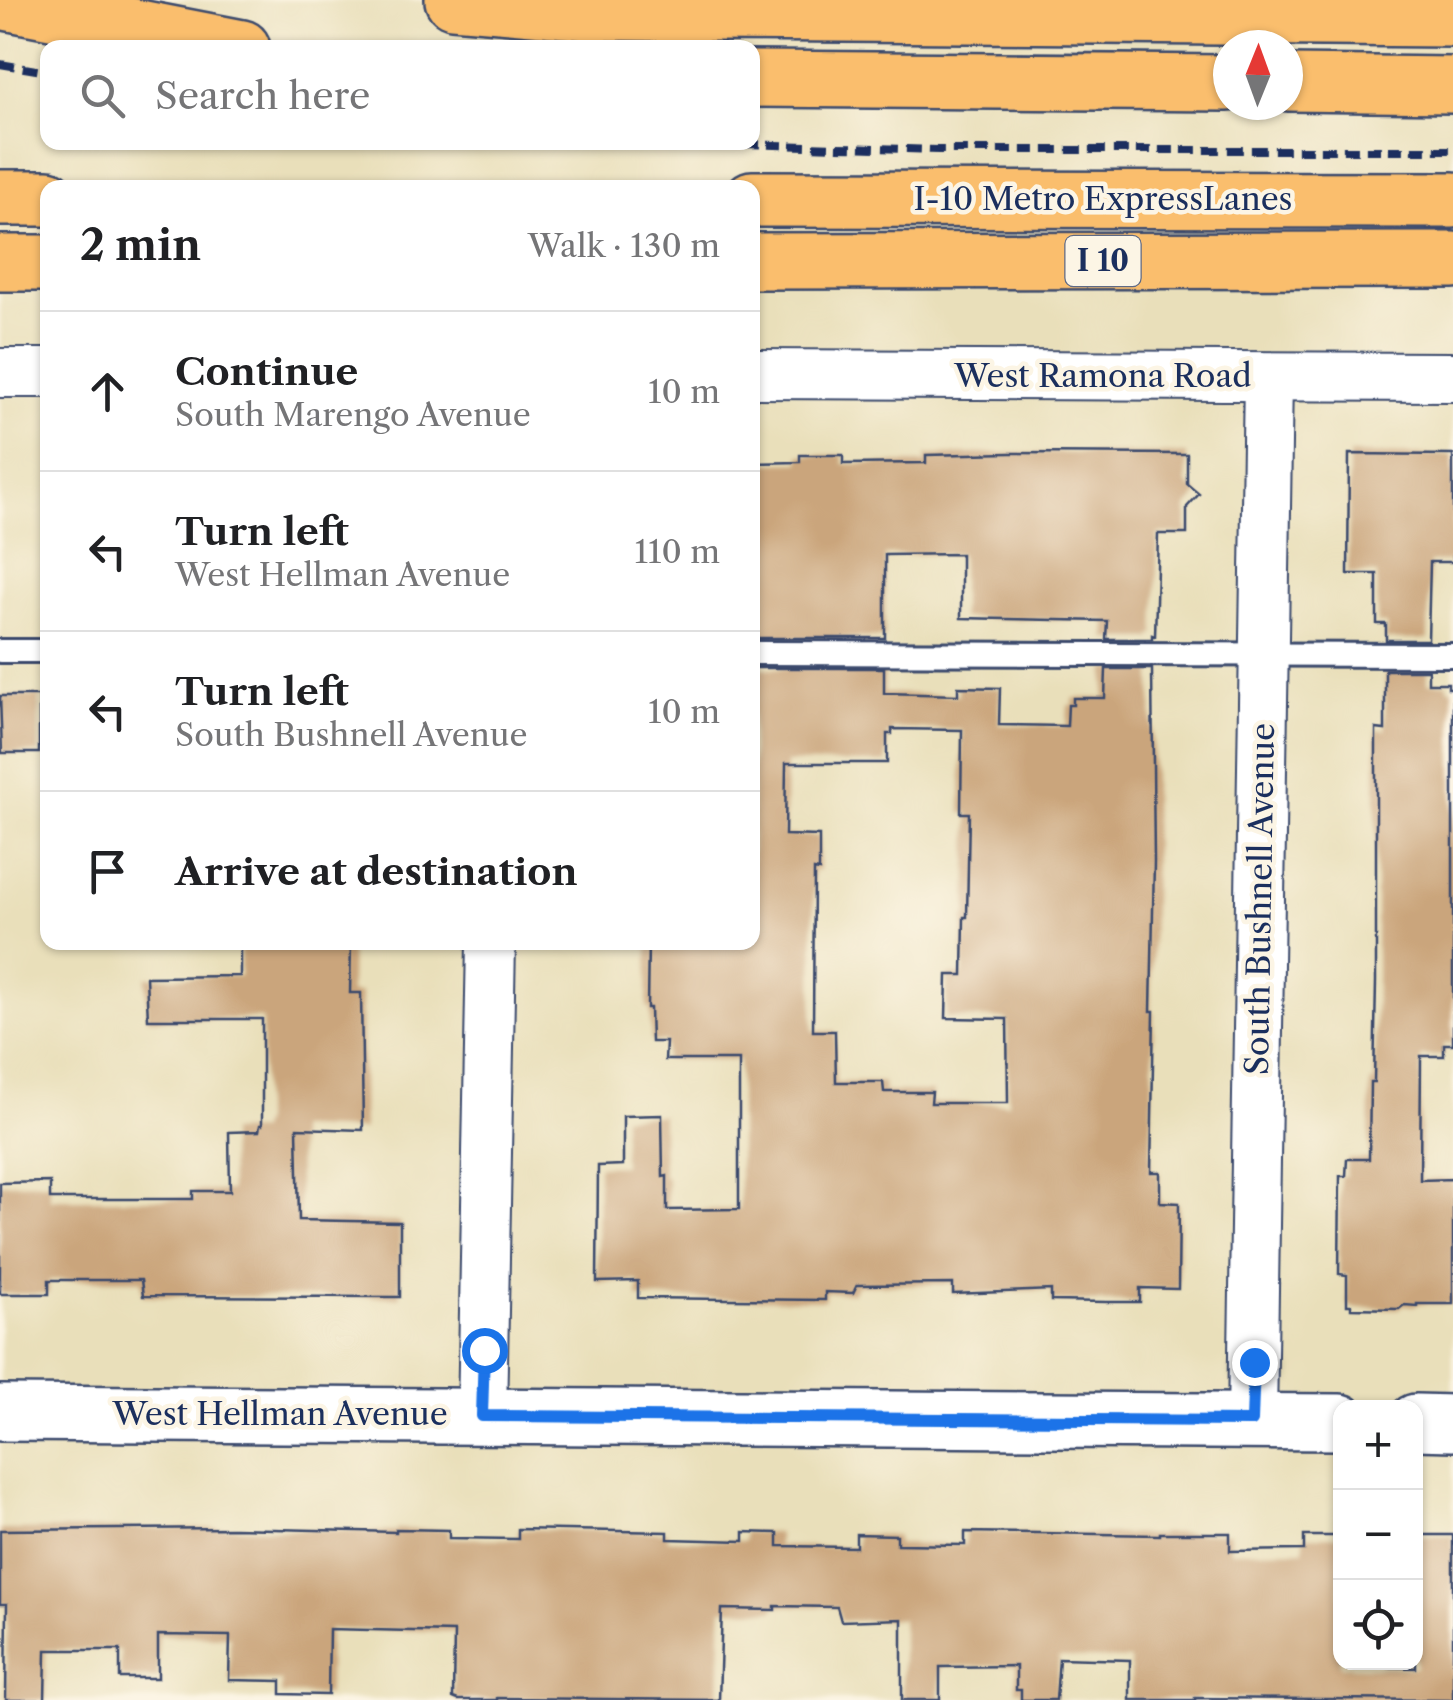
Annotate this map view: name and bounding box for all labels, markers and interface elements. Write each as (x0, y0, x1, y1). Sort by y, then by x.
north arrow (1213, 30, 1303, 120)
search box (40, 40, 760, 150)
icon: search (75, 68, 130, 123)
text: Search here (155, 72, 370, 119)
street label: I-10 Metro ExpressLanes (913, 179, 1293, 218)
text: 2 min (80, 219, 201, 271)
text: Walk · 130 m (528, 226, 720, 265)
road number: I 10 (1066, 236, 1140, 286)
text: Continue (175, 348, 358, 395)
street label: West Ramona Road (953, 356, 1252, 395)
icon: ahead (80, 364, 135, 419)
text: 10 m (648, 372, 720, 411)
text: South Marengo Avenue (175, 395, 531, 434)
text: Turn left (175, 508, 349, 555)
icon: left (80, 524, 135, 579)
text: 110 m (634, 532, 720, 571)
text: West Hellman Avenue (175, 555, 510, 594)
text: Turn left (175, 668, 349, 715)
icon: left (80, 684, 135, 739)
text: 10 m (648, 692, 720, 731)
text: South Bushnell Avenue (175, 715, 527, 754)
street label: South Bushnell Avenue (1237, 723, 1282, 1075)
icon: arrive (80, 844, 135, 899)
text: Arrive at destination (175, 848, 578, 895)
route start (462, 1328, 508, 1374)
route end (1232, 1340, 1278, 1386)
street label: West Hellman Avenue (111, 1394, 448, 1433)
map controls (1333, 1400, 1423, 1670)
button: + (1333, 1400, 1423, 1490)
button: − (1333, 1490, 1423, 1580)
button: locate (1333, 1580, 1423, 1670)

